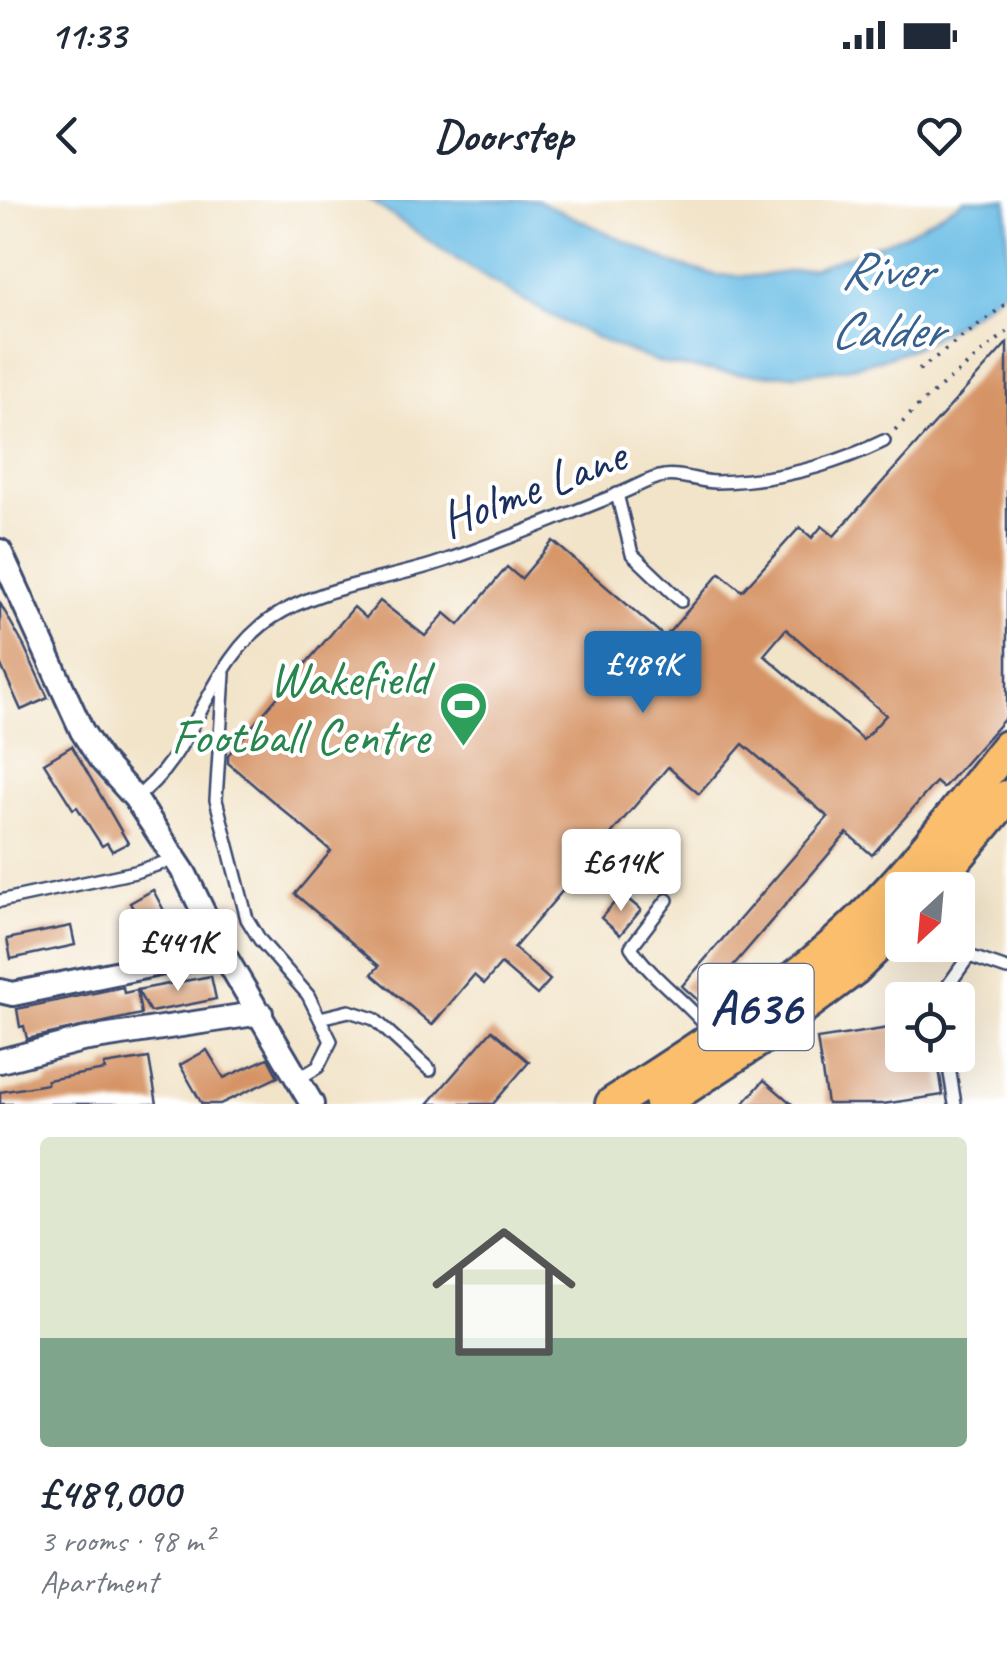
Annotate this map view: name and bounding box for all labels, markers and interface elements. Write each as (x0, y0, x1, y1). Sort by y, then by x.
text: 11:33 (50, 12, 126, 59)
text: Doorstep (434, 107, 573, 164)
icon: back (40, 108, 95, 163)
icon: heart (912, 108, 967, 163)
water label: River Calder (830, 237, 950, 363)
street label: Holme Lane (431, 422, 638, 552)
pin: £489K (573, 631, 713, 716)
text: £489K (606, 643, 680, 684)
place label: Wakefield Football Centre (171, 647, 435, 768)
sports icon: Wakefield Football Centre (438, 680, 490, 748)
pin: £614K (551, 829, 691, 914)
text: £614K (584, 841, 658, 882)
north arrow (885, 872, 975, 962)
map controls (885, 872, 975, 1072)
pin: £441K (108, 909, 248, 994)
text: £441K (141, 921, 215, 962)
road number: A636 (698, 964, 814, 1050)
button: locate (885, 982, 975, 1072)
icon: home (414, 1202, 594, 1382)
text: £489,000 (40, 1467, 180, 1520)
text: 3 rooms · 98 m² (40, 1520, 213, 1561)
text: Apartment (40, 1561, 158, 1602)

